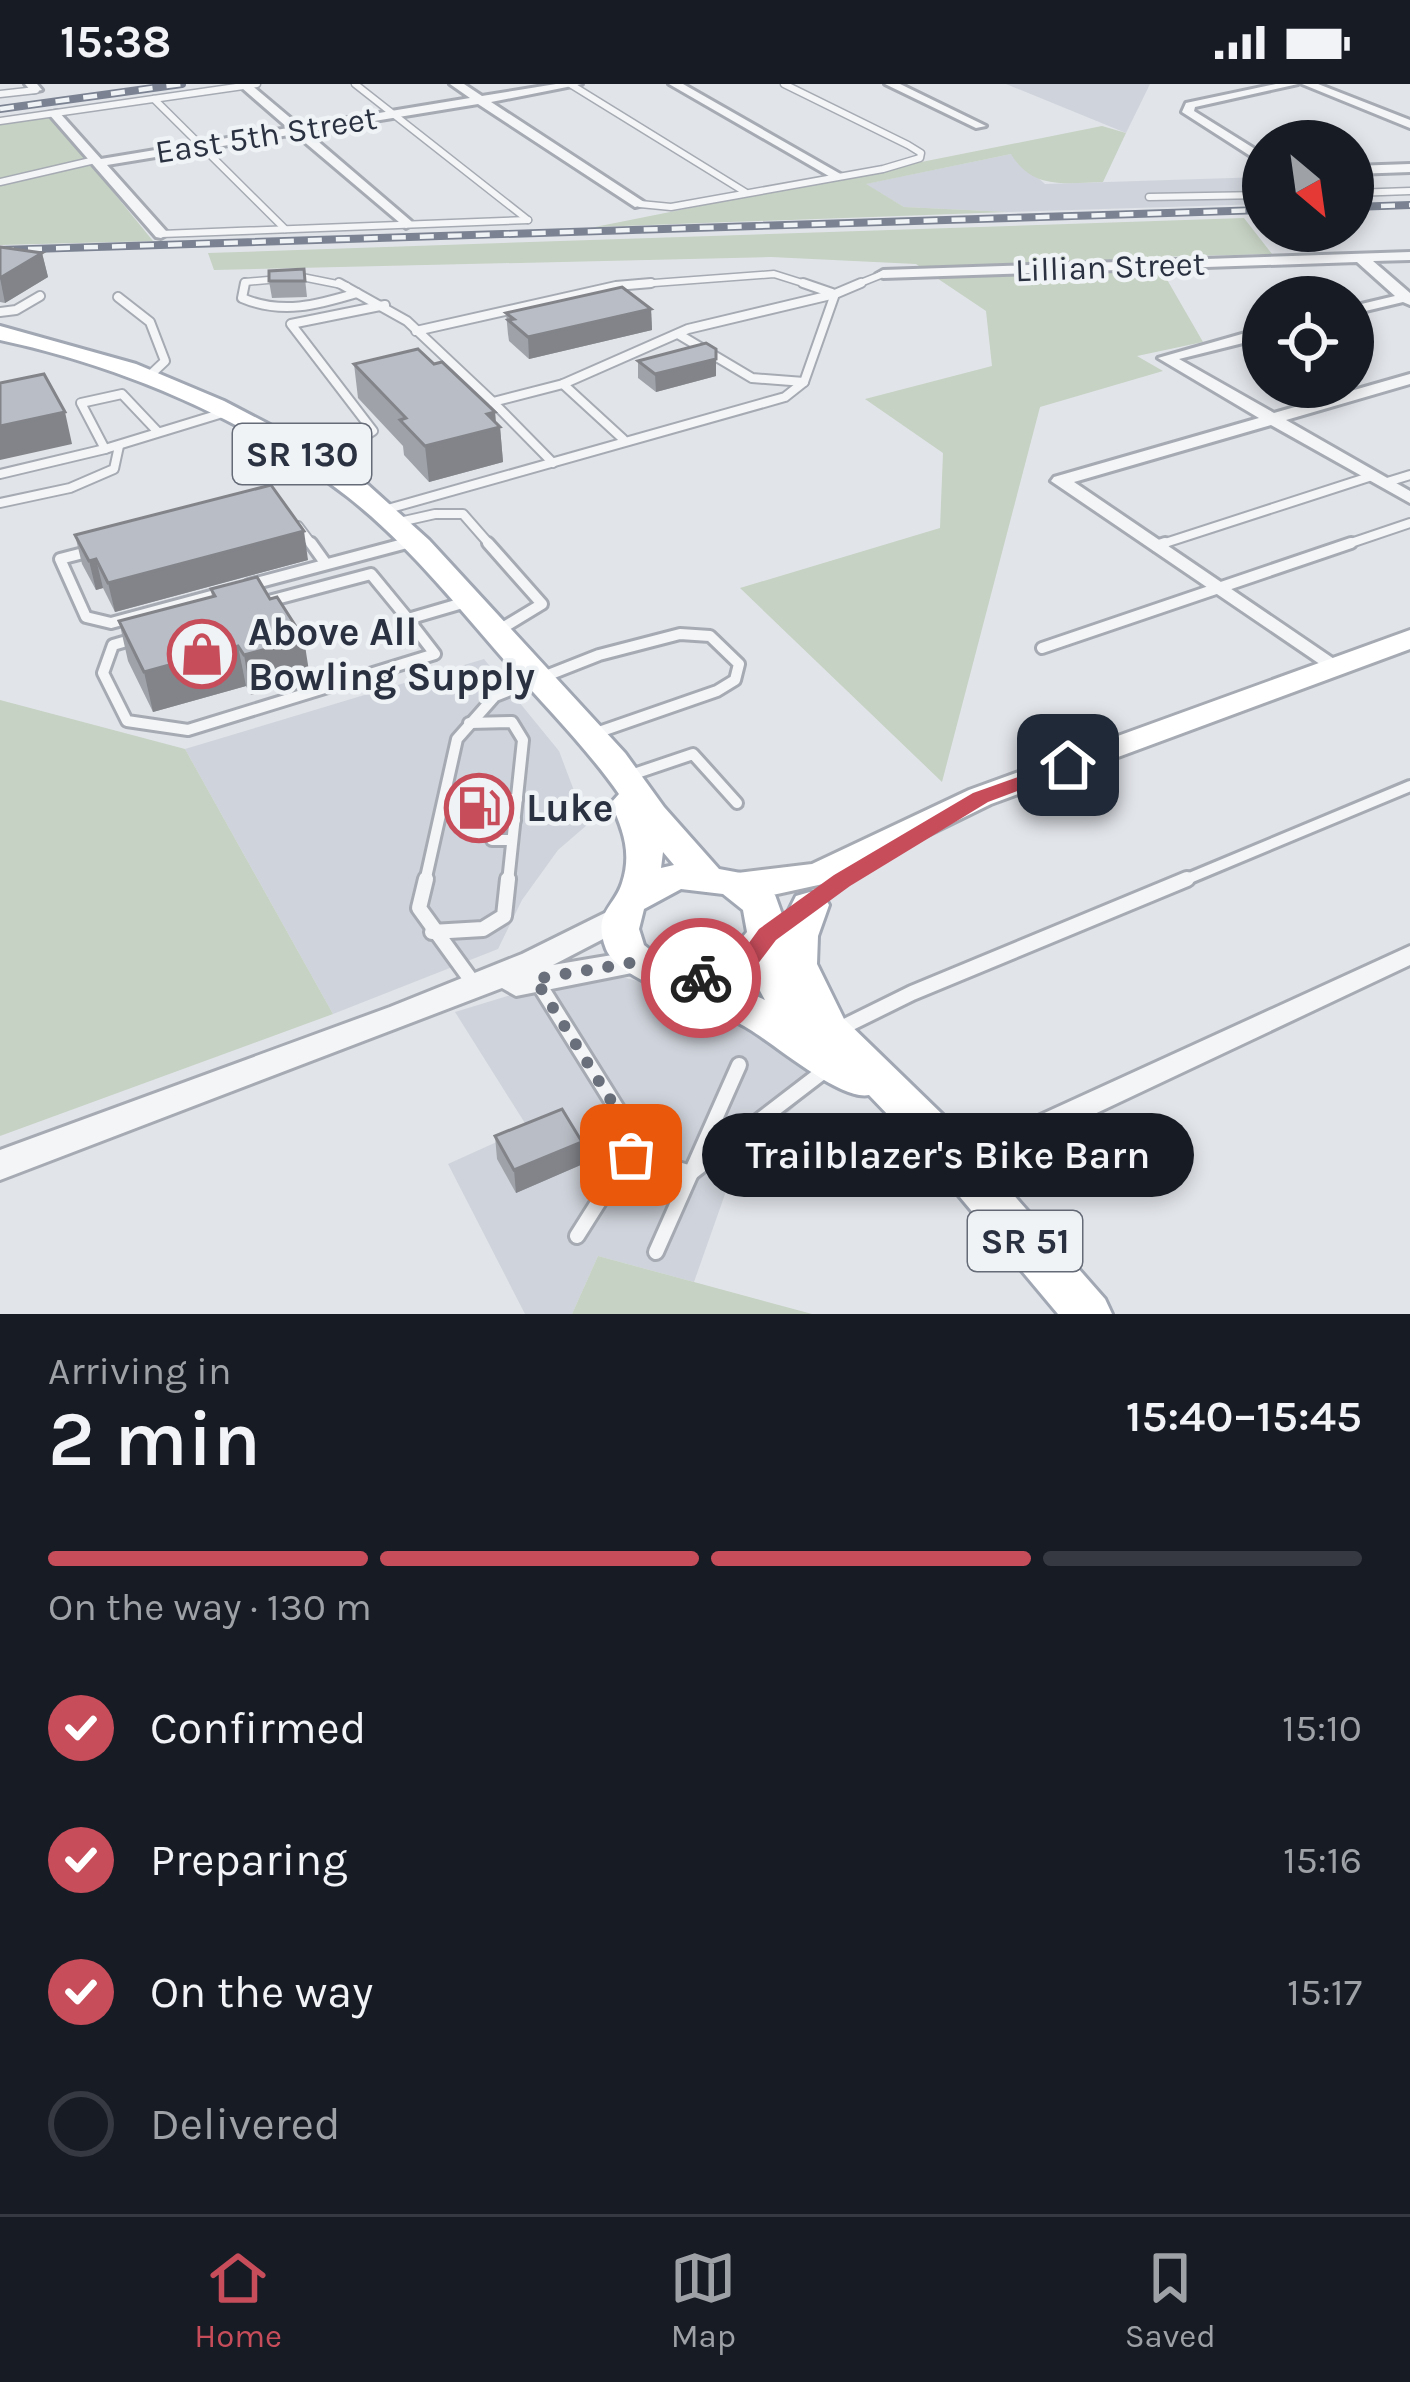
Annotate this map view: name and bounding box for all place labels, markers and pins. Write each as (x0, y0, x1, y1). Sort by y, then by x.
place label: Above All Bowling Supply (248, 609, 535, 700)
shop icon: Above All Bowling Supply (167, 619, 237, 689)
pin (1017, 714, 1119, 816)
fuel station icon: Luke (444, 773, 514, 843)
place label: Luke (526, 785, 613, 831)
pin (580, 1104, 682, 1206)
callout: Trailblazer's Bike Barn (703, 1113, 1195, 1197)

